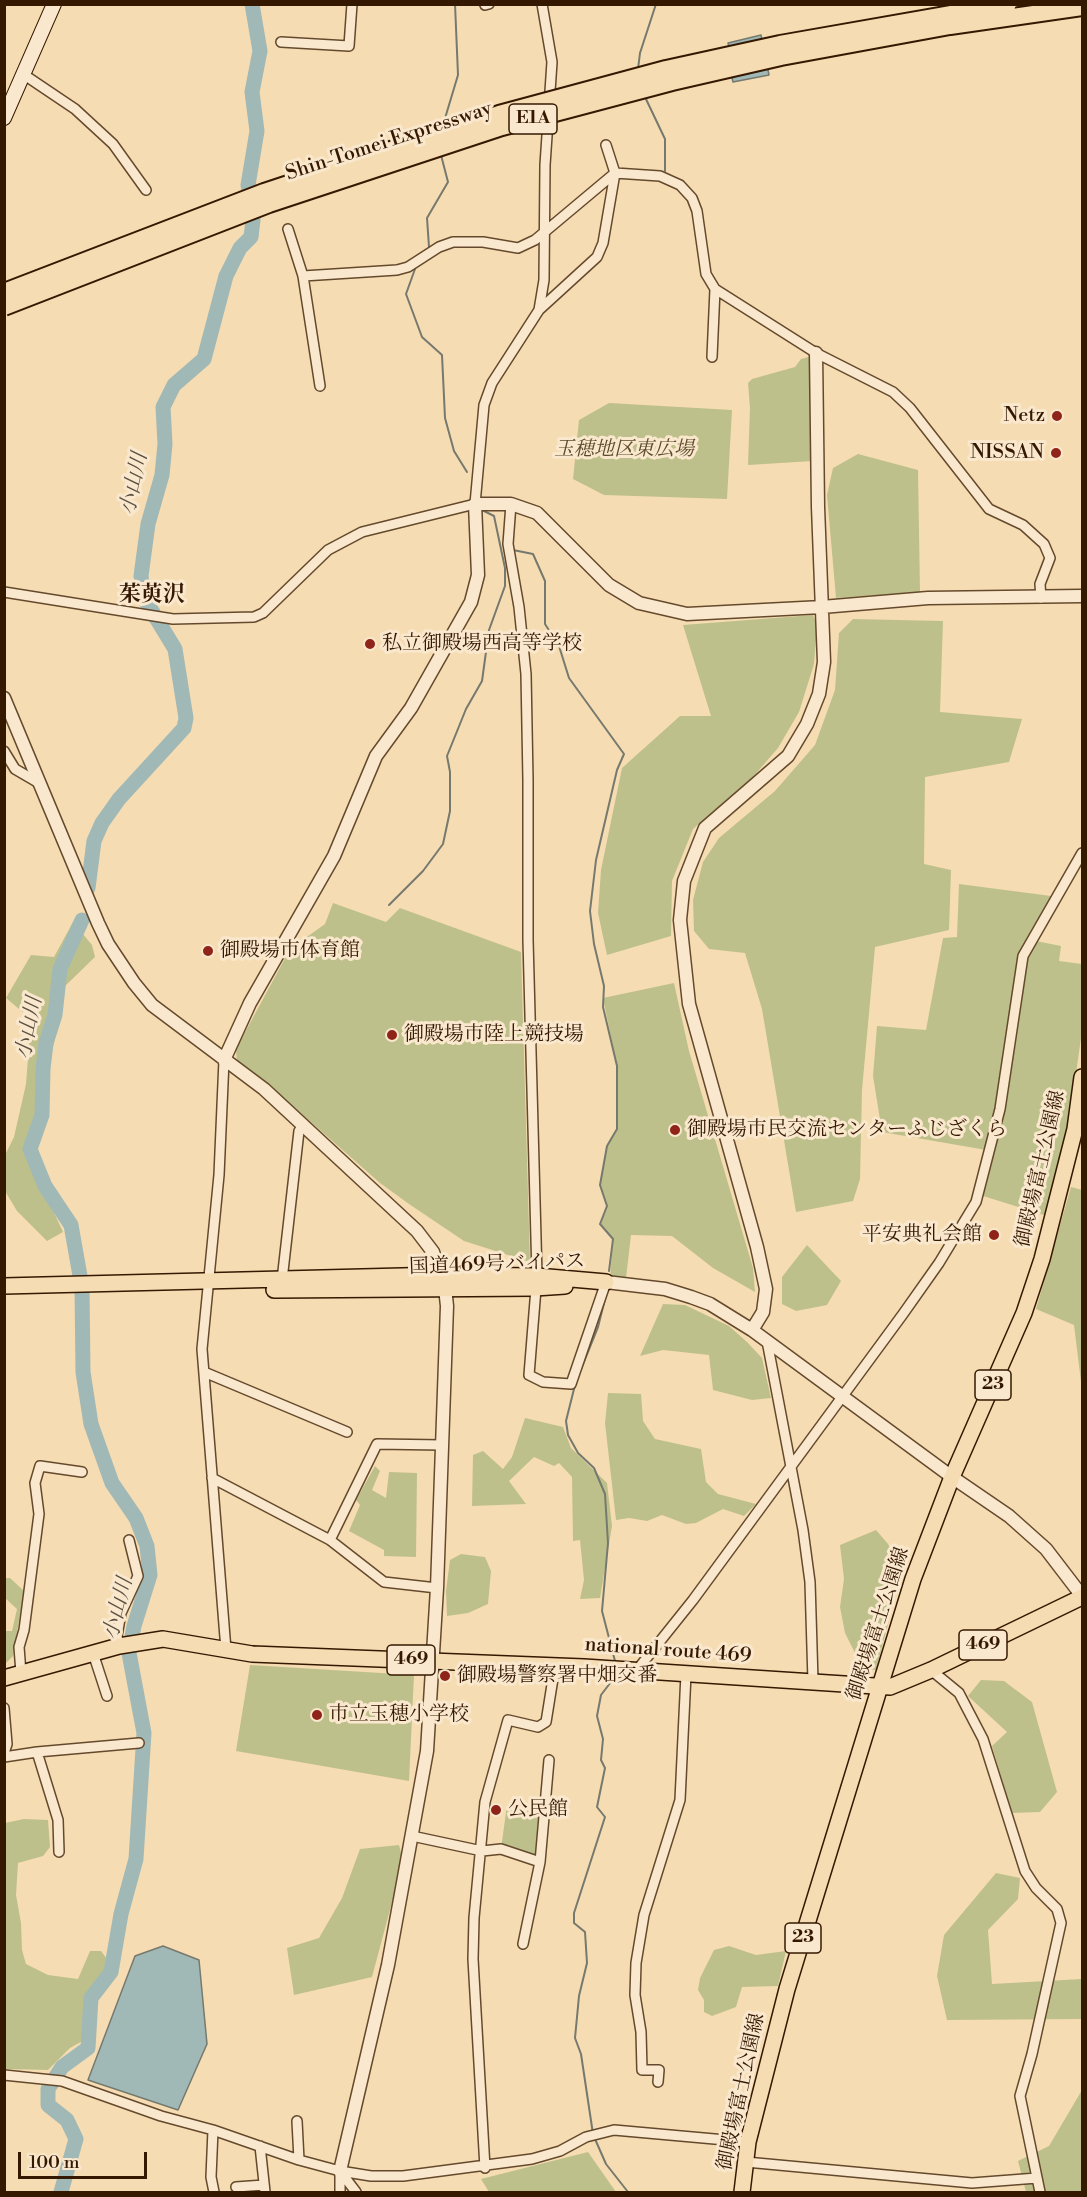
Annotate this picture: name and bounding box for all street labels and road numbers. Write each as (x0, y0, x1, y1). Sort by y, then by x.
street label: Shin-Tomei Expressway (283, 97, 495, 187)
road number: E1A (509, 104, 557, 134)
street label: 御殿場富士公園線 (1011, 1088, 1071, 1250)
street label: 国道469号バイパス (409, 1250, 585, 1280)
road number: 23 (975, 1370, 1011, 1400)
street label: 御殿場富士公園線 (843, 1544, 915, 1704)
road number: 469 (959, 1630, 1007, 1660)
street label: national route 469 (584, 1633, 752, 1669)
road number: 469 (387, 1645, 435, 1675)
road number: 23 (785, 1923, 821, 1953)
street label: 御殿場富士公園線 (714, 2011, 770, 2173)

